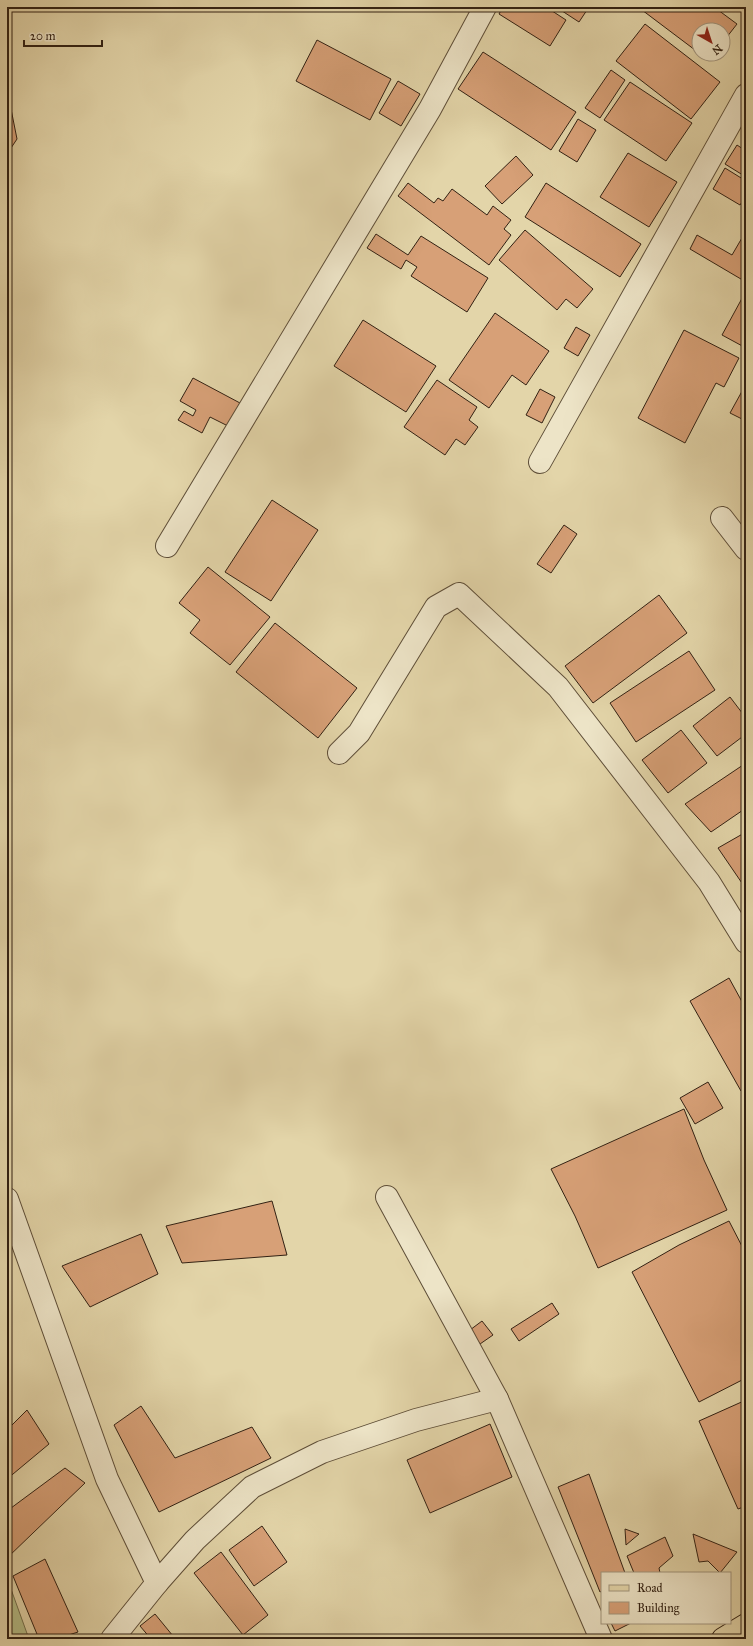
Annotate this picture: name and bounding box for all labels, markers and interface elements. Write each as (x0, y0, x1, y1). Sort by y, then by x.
scale bar (24, 22, 102, 48)
north arrow (691, 22, 731, 62)
text: 20 m (30, 29, 56, 43)
text: N (709, 41, 725, 58)
legend (601, 1572, 731, 1624)
text: Road (637, 1581, 663, 1595)
text: Building (637, 1601, 680, 1616)

